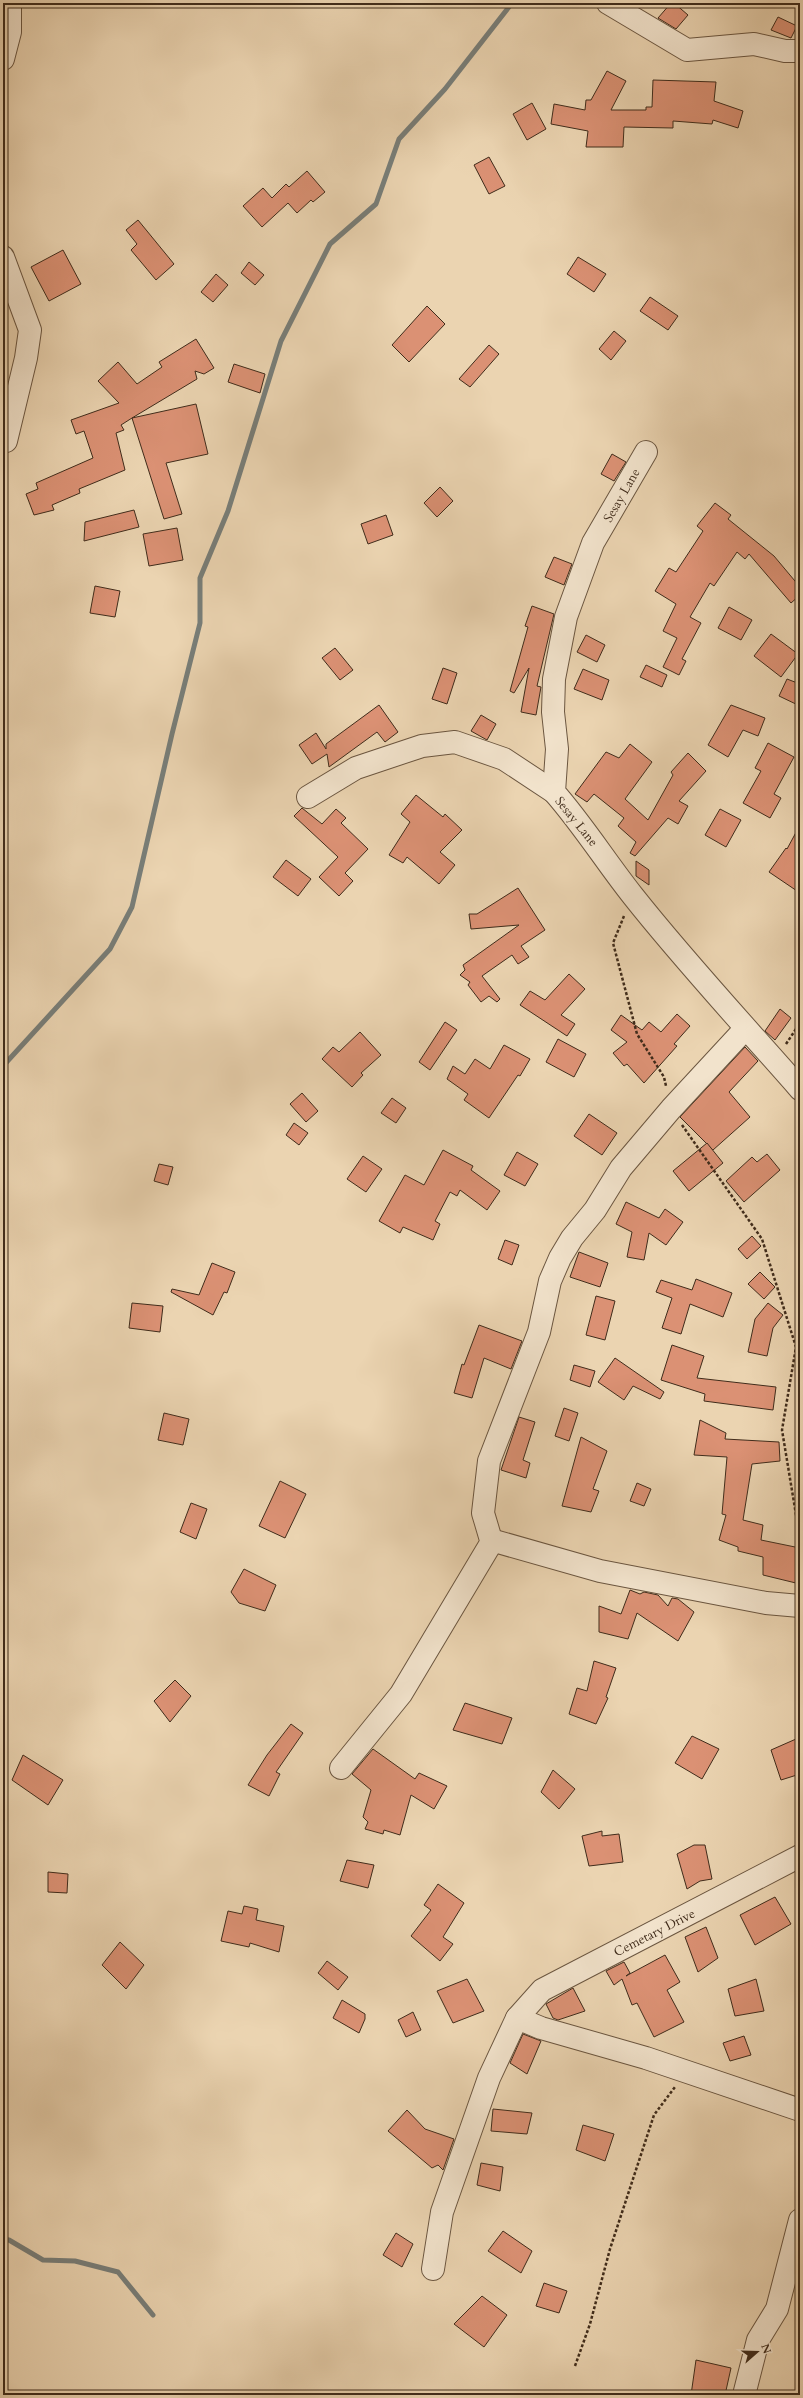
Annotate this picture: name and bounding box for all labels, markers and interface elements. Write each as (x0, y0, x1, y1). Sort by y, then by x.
street label: Sesay Lane (599, 465, 645, 526)
street label: Sesay Lane (551, 793, 602, 850)
street label: Cemetary Drive (611, 1905, 698, 1961)
north arrow (737, 2332, 777, 2372)
text: N (757, 2342, 775, 2356)

